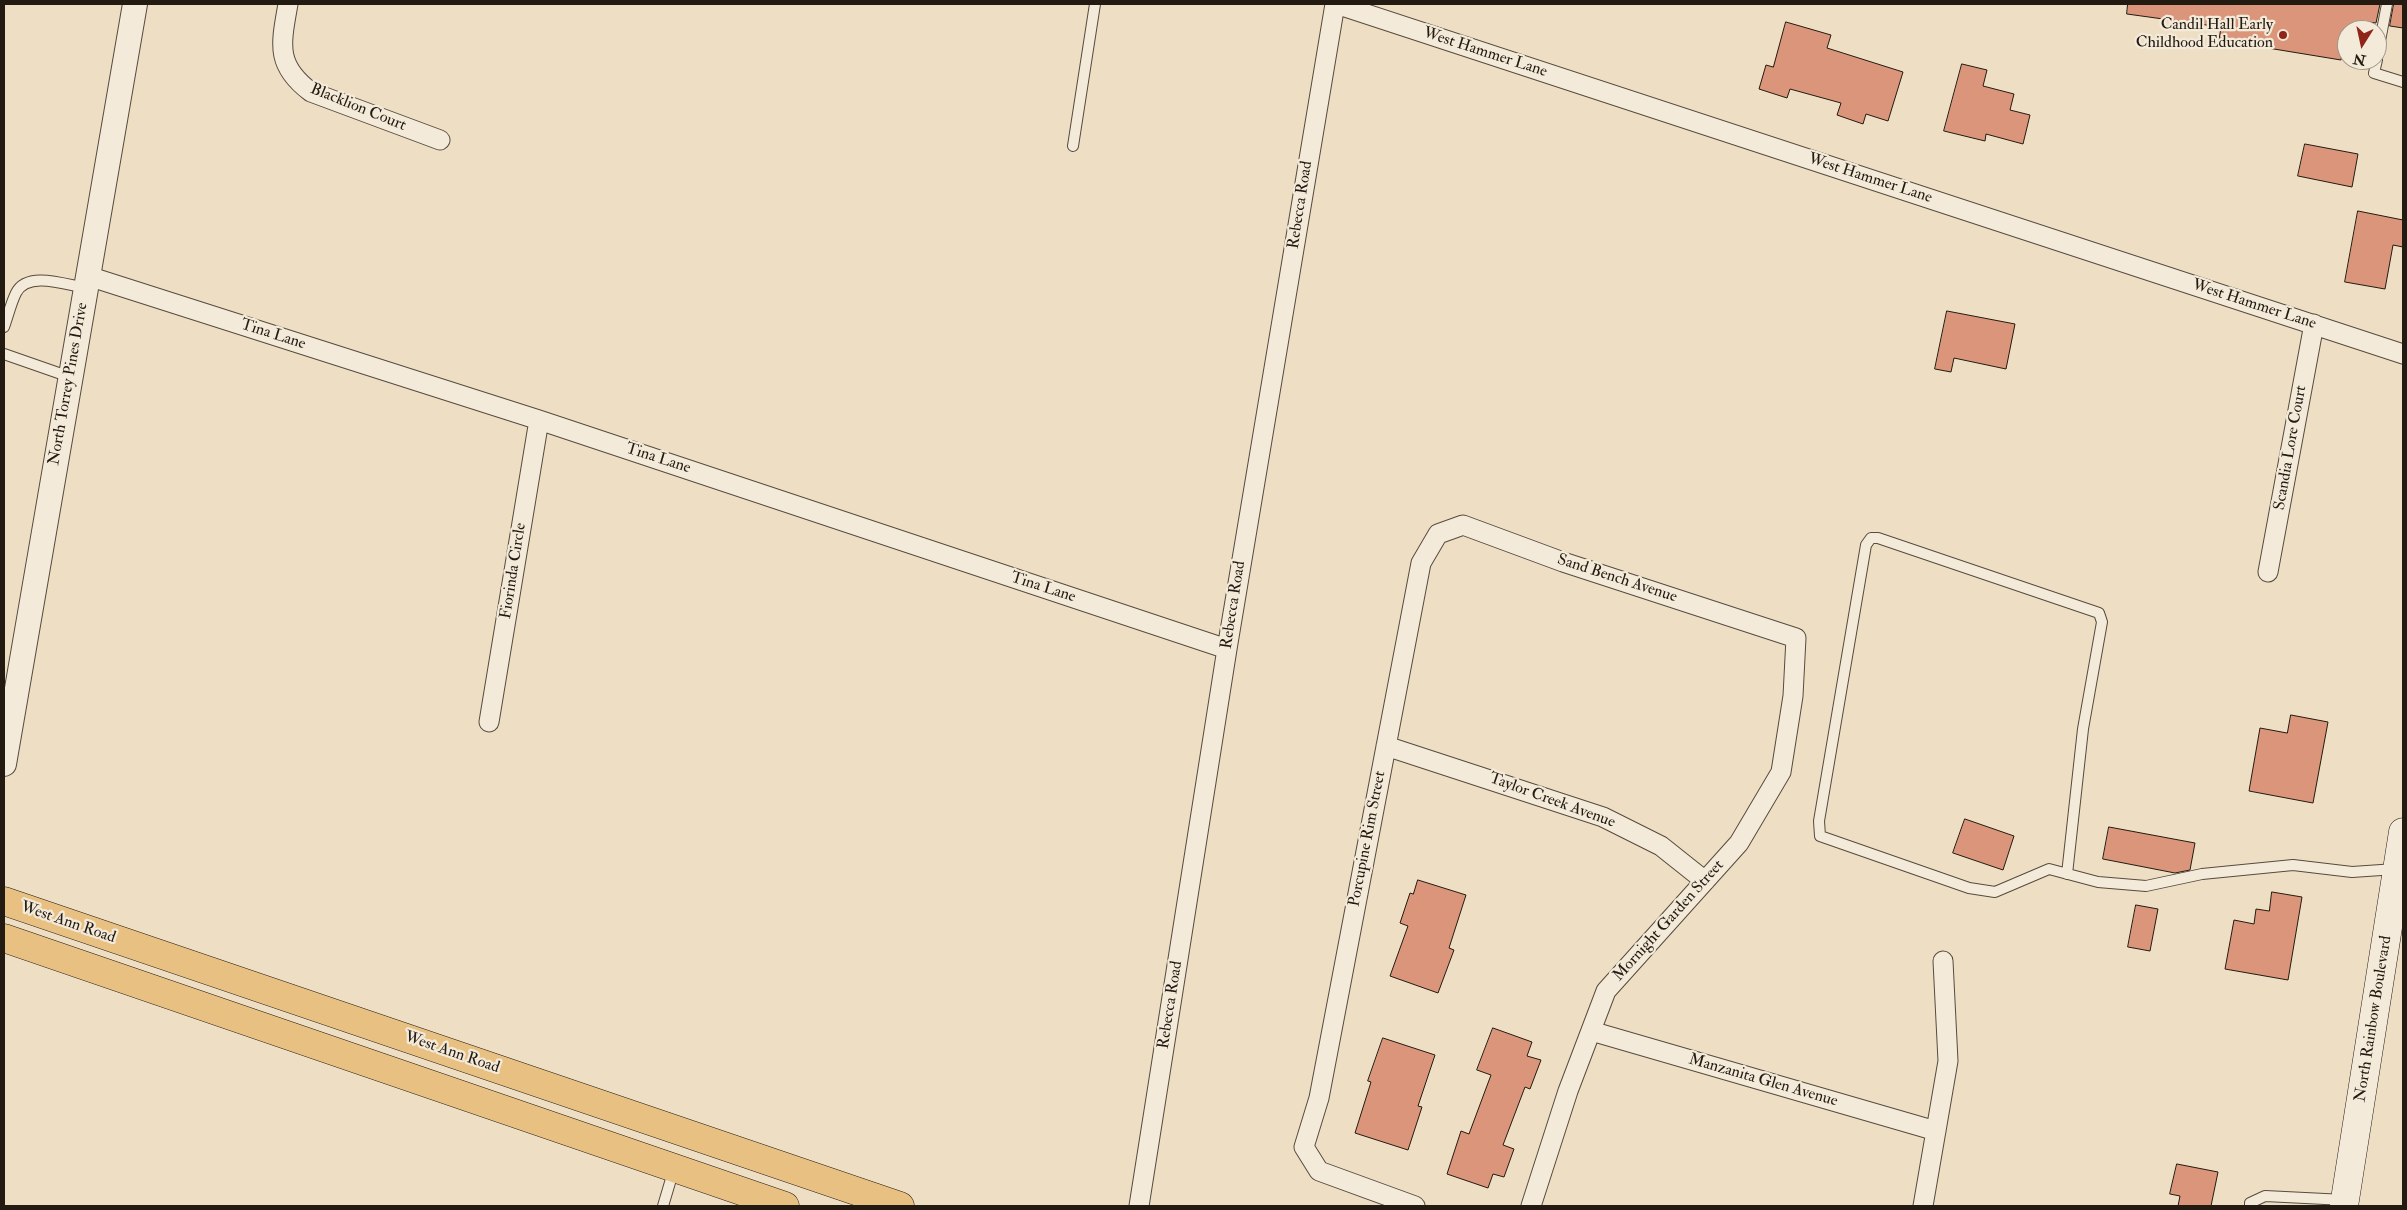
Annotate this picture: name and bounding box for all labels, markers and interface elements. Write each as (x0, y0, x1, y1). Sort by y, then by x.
place label: Candil Hall Early Childhood Education (2136, 16, 2273, 54)
north arrow (2337, 20, 2387, 70)
street label: West Hammer Lane (1421, 24, 1549, 82)
marker: Candil Hall Early Childhood Education (2277, 29, 2289, 41)
text: N (2352, 50, 2367, 69)
street label: Blacklion Court (307, 80, 409, 136)
street label: West Hammer Lane (1806, 150, 1934, 208)
street label: Rebecca Road (1285, 160, 1317, 250)
street label: West Hammer Lane (2190, 276, 2318, 334)
street label: North Torrey Pines Drive (45, 301, 93, 467)
street label: Tina Lane (238, 315, 308, 355)
street label: Scandia Lore Court (2271, 384, 2311, 512)
street label: Tina Lane (623, 439, 693, 479)
street label: Fiorinda Circle (497, 522, 531, 620)
street label: Sand Bench Avenue (1555, 551, 1679, 607)
street label: Rebecca Road (1218, 560, 1250, 650)
street label: Tina Lane (1008, 568, 1078, 608)
street label: Porcupine Rim Street (1345, 769, 1391, 909)
street label: Taylor Creek Avenue (1486, 769, 1618, 833)
street label: Mornight Garden Street (1609, 856, 1729, 986)
street label: West Ann Road (18, 898, 118, 948)
street label: North Rainbow Boulevard (2351, 935, 2397, 1103)
street label: Rebecca Road (1155, 960, 1187, 1050)
street label: West Ann Road (402, 1028, 502, 1078)
street label: Manzanita Glen Avenue (1686, 1051, 1840, 1111)

